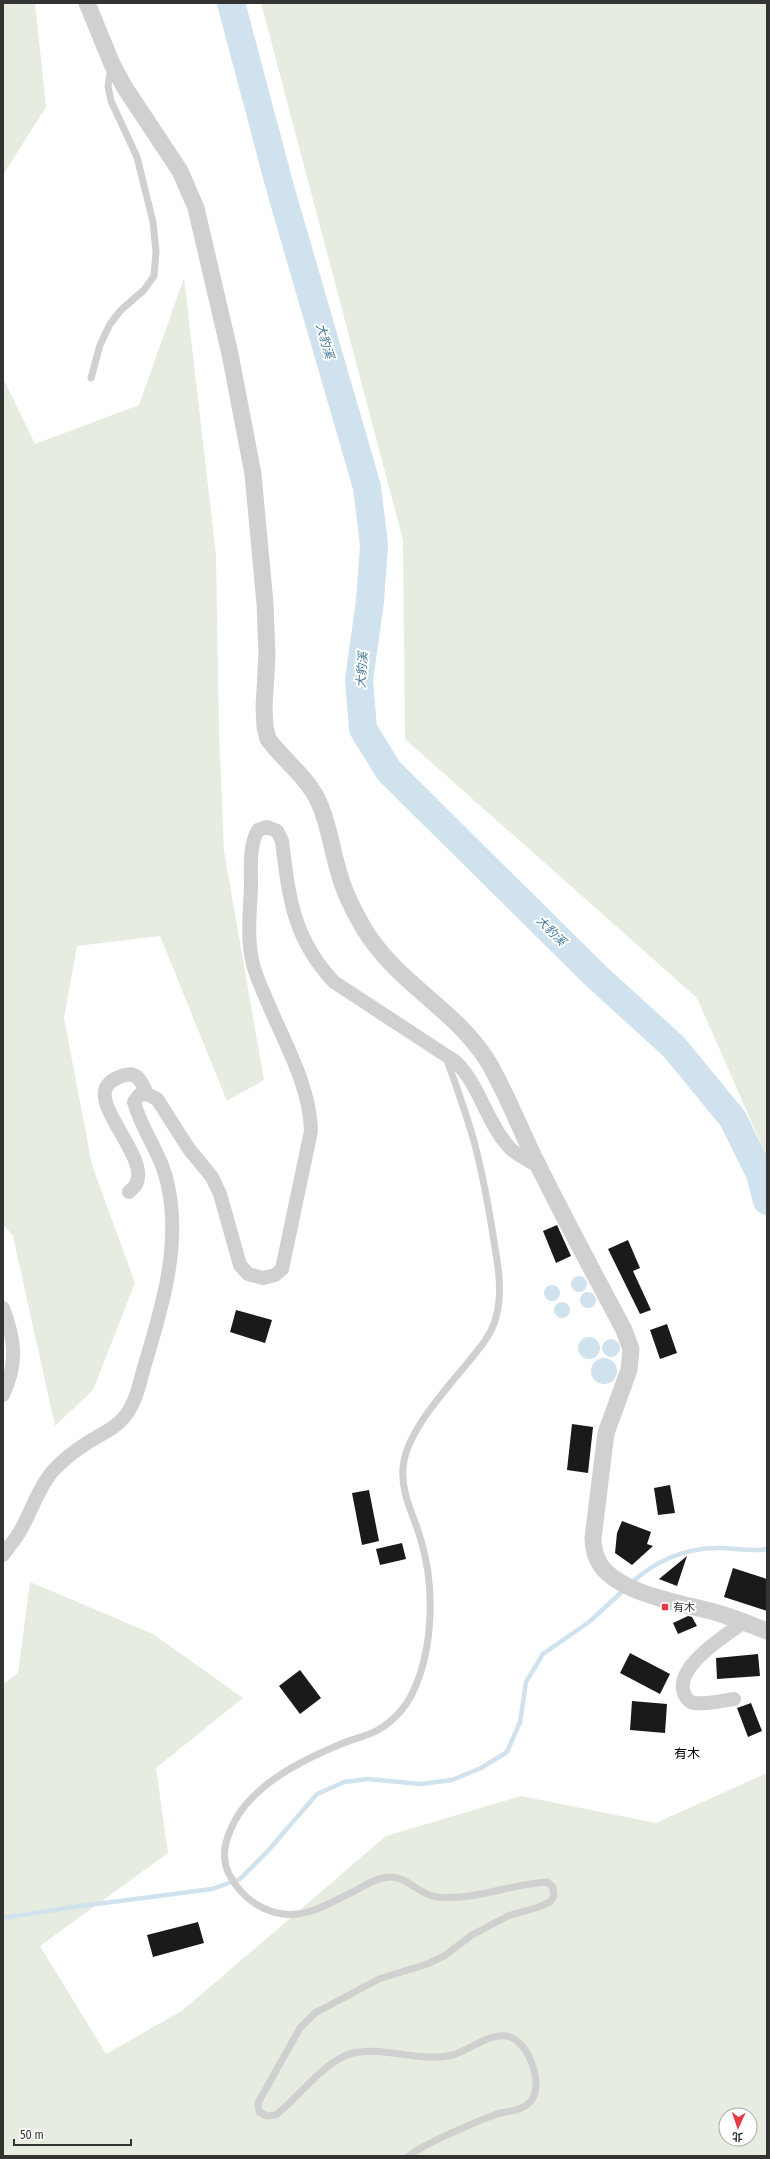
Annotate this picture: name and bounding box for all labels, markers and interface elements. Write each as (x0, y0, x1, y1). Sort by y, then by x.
water label: 大豹溪 (313, 322, 337, 362)
water label: 大豹溪 (354, 650, 370, 688)
water label: 大豹溪 (533, 913, 570, 950)
place label: 有木 (673, 1601, 695, 1614)
marker: 有木 (660, 1602, 670, 1612)
district label: 有木 (674, 1746, 700, 1761)
north arrow (718, 2107, 758, 2147)
scale bar (14, 2121, 131, 2147)
text: 50 m (20, 2128, 44, 2142)
text: 北 (732, 2130, 743, 2143)

